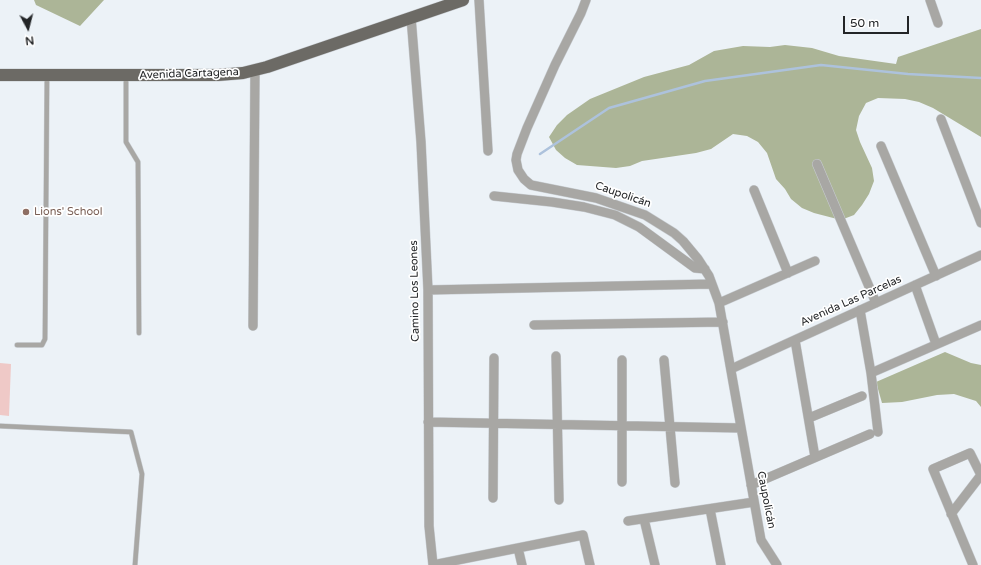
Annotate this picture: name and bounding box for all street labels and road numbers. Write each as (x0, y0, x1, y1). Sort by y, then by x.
street label: Avenida Cartagena (139, 66, 239, 82)
street label: Caupolicán (593, 179, 653, 211)
street label: Camino Los Leones (408, 240, 422, 342)
street label: Avenida Las Parcelas (798, 273, 904, 329)
street label: Caupolicán (754, 470, 778, 530)

